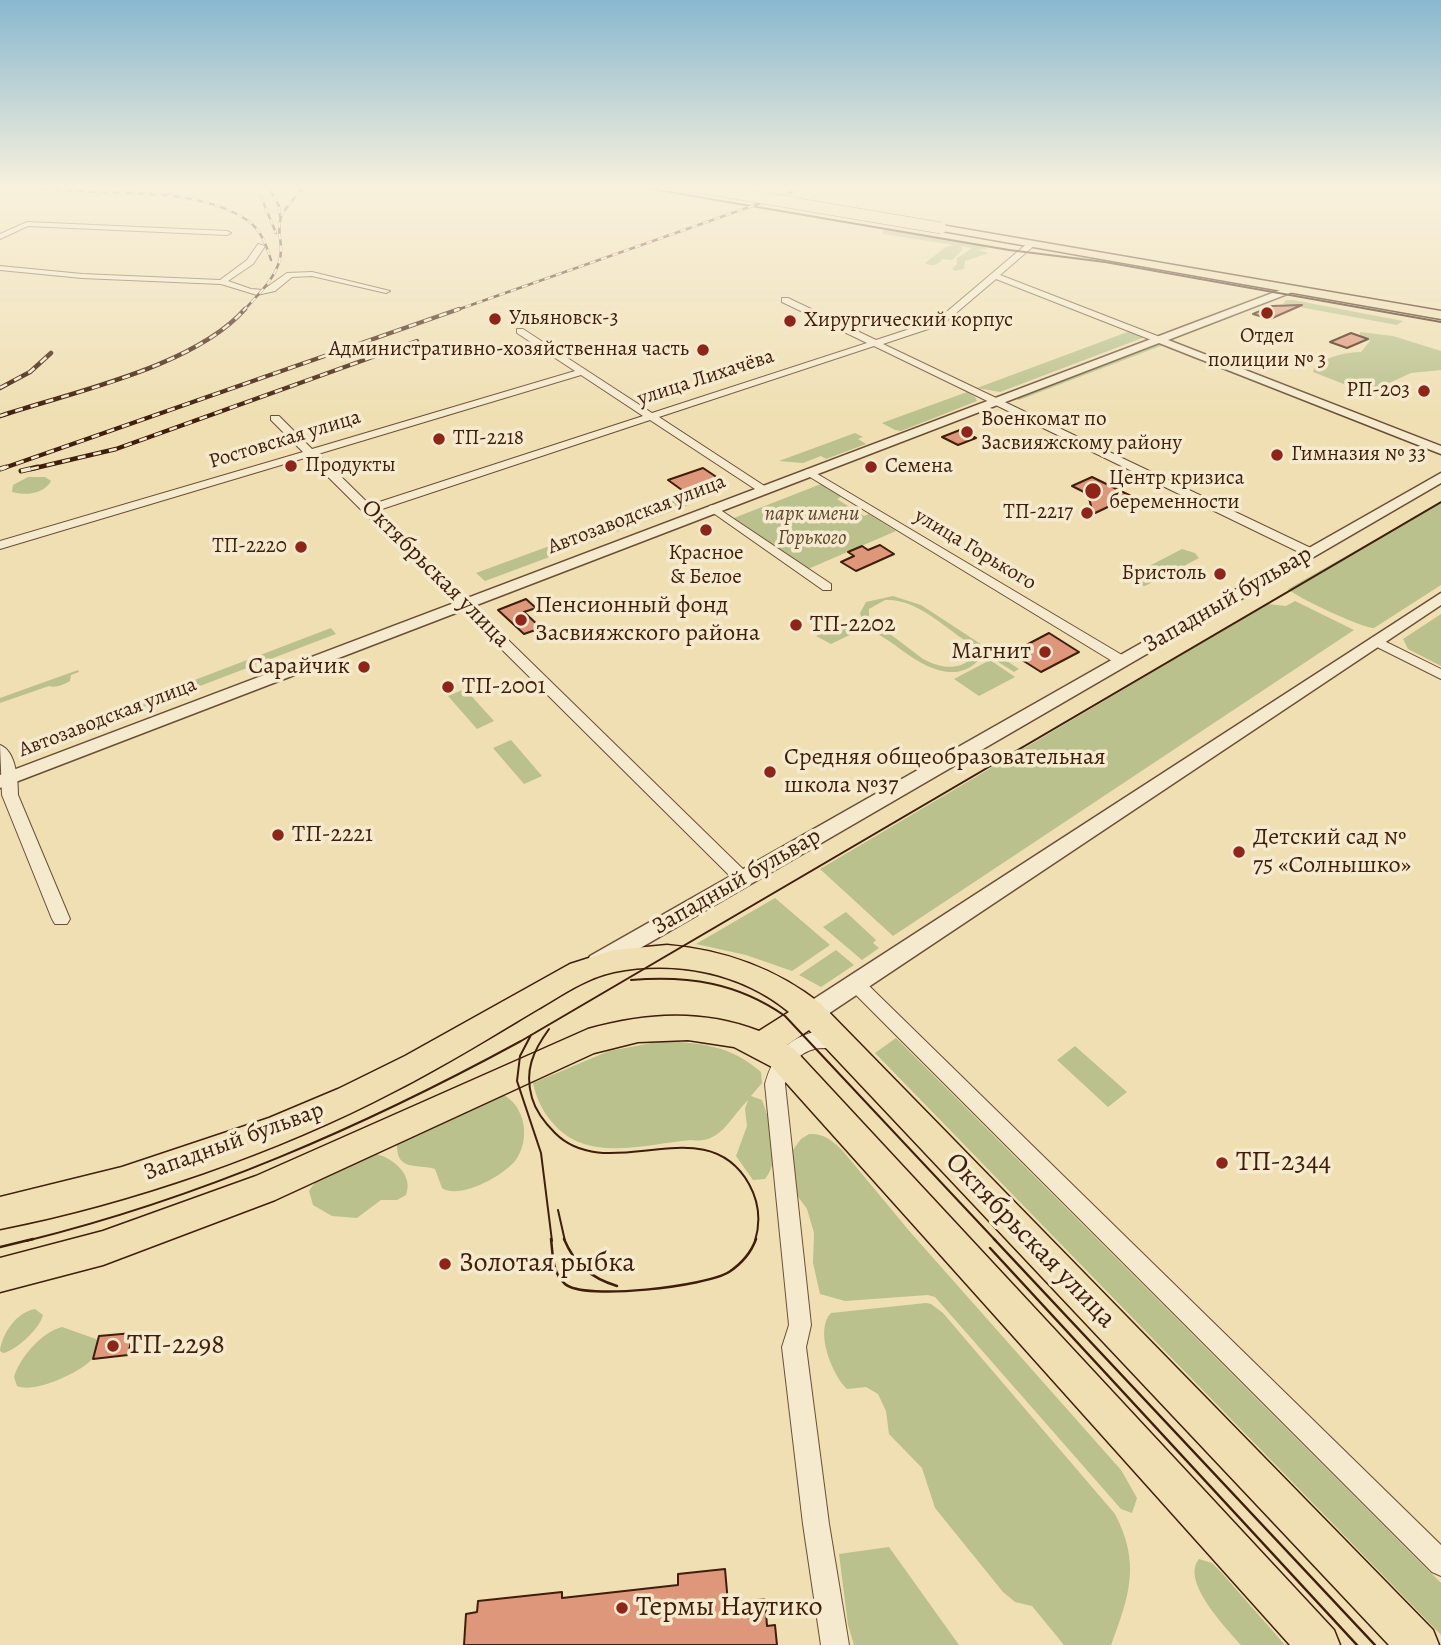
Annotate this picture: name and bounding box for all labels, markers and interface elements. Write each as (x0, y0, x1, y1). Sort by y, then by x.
marker: Отдел полиции № 3 (1259, 305, 1275, 321)
place label: Ульяновск-3 (509, 306, 619, 332)
place label: Хирургический корпус (804, 308, 1013, 334)
marker: Ульяновск-3 (487, 311, 503, 327)
marker: Хирургический корпус (782, 313, 798, 329)
place label: Отдел полиции № 3 (1208, 324, 1326, 374)
place label: Административно-хозяйственная часть (329, 337, 689, 363)
marker: Административно-хозяйственная часть (695, 342, 711, 358)
street label: улица Лихачёва (634, 344, 778, 412)
place label: РП-203 (1346, 378, 1410, 404)
marker: РП-203 (1416, 383, 1432, 399)
street label: Ростовская улица (206, 405, 364, 475)
place label: Военкомат по Засвияжскому району (981, 407, 1182, 457)
marker: Военкомат по Засвияжскому району (959, 424, 975, 440)
place label: ТП-2218 (453, 426, 524, 452)
marker: ТП-2218 (431, 431, 447, 447)
place label: Гимназия № 33 (1291, 442, 1426, 468)
marker: Гимназия № 33 (1269, 447, 1285, 463)
place label: Продукты (305, 453, 396, 479)
place label: Семена (885, 454, 953, 480)
marker: Продукты (283, 458, 299, 474)
marker: Семена (863, 459, 879, 475)
place label: Центр кризиса беременности (1109, 466, 1244, 516)
street label: Автозаводская улица (544, 469, 730, 561)
marker: Центр кризиса беременности (1083, 481, 1103, 501)
street label: Октябрьская улица (355, 494, 515, 654)
place label: ТП-2217 (1003, 500, 1073, 526)
park label: парк имени Горького (764, 502, 860, 552)
street label: улица Горького (909, 504, 1041, 596)
marker: ТП-2217 (1079, 505, 1095, 521)
marker: Красное & Белое (698, 522, 714, 538)
place label: ТП-2220 (212, 534, 287, 560)
marker: ТП-2220 (293, 539, 309, 555)
street label: Западный бульвар (1139, 540, 1317, 660)
place label: Красное & Белое (668, 541, 744, 591)
place label: Бристоль (1121, 561, 1206, 587)
marker: Бристоль (1212, 566, 1228, 582)
place label: Пенсионный фонд Засвияжского района (535, 592, 760, 648)
place label: ТП-2202 (810, 611, 896, 639)
marker: Пенсионный фонд Засвияжского района (513, 612, 529, 628)
marker: ТП-2202 (788, 617, 804, 633)
place label: Магнит (951, 638, 1031, 666)
marker: Магнит (1037, 644, 1053, 660)
place label: Сарайчик (248, 653, 350, 681)
marker: Сарайчик (356, 659, 372, 675)
street label: Автозаводская улица (15, 672, 201, 764)
place label: ТП-2001 (462, 673, 546, 701)
marker: ТП-2001 (440, 679, 456, 695)
place label: Средняя общеобразовательная школа №37 (784, 744, 1106, 800)
marker: Средняя общеобразовательная школа №37 (762, 764, 778, 780)
place label: ТП-2221 (292, 821, 373, 849)
street label: Западный бульвар (648, 822, 826, 942)
place label: Детский сад № 75 «Солнышко» (1253, 824, 1411, 880)
marker: ТП-2221 (270, 827, 286, 843)
marker: Детский сад № 75 «Солнышко» (1231, 844, 1247, 860)
street label: Западный бульвар (140, 1096, 328, 1188)
street label: Октябрьская улица (938, 1146, 1122, 1336)
place label: ТП-2344 (1236, 1146, 1331, 1180)
marker: ТП-2344 (1214, 1155, 1230, 1171)
place label: Золотая рыбка (459, 1247, 635, 1281)
marker: Золотая рыбка (437, 1256, 453, 1272)
place label: ТП-2298 (127, 1329, 225, 1363)
marker: ТП-2298 (105, 1338, 121, 1354)
place label: Термы Наутико (636, 1591, 823, 1625)
marker: Термы Наутико (614, 1600, 630, 1616)

